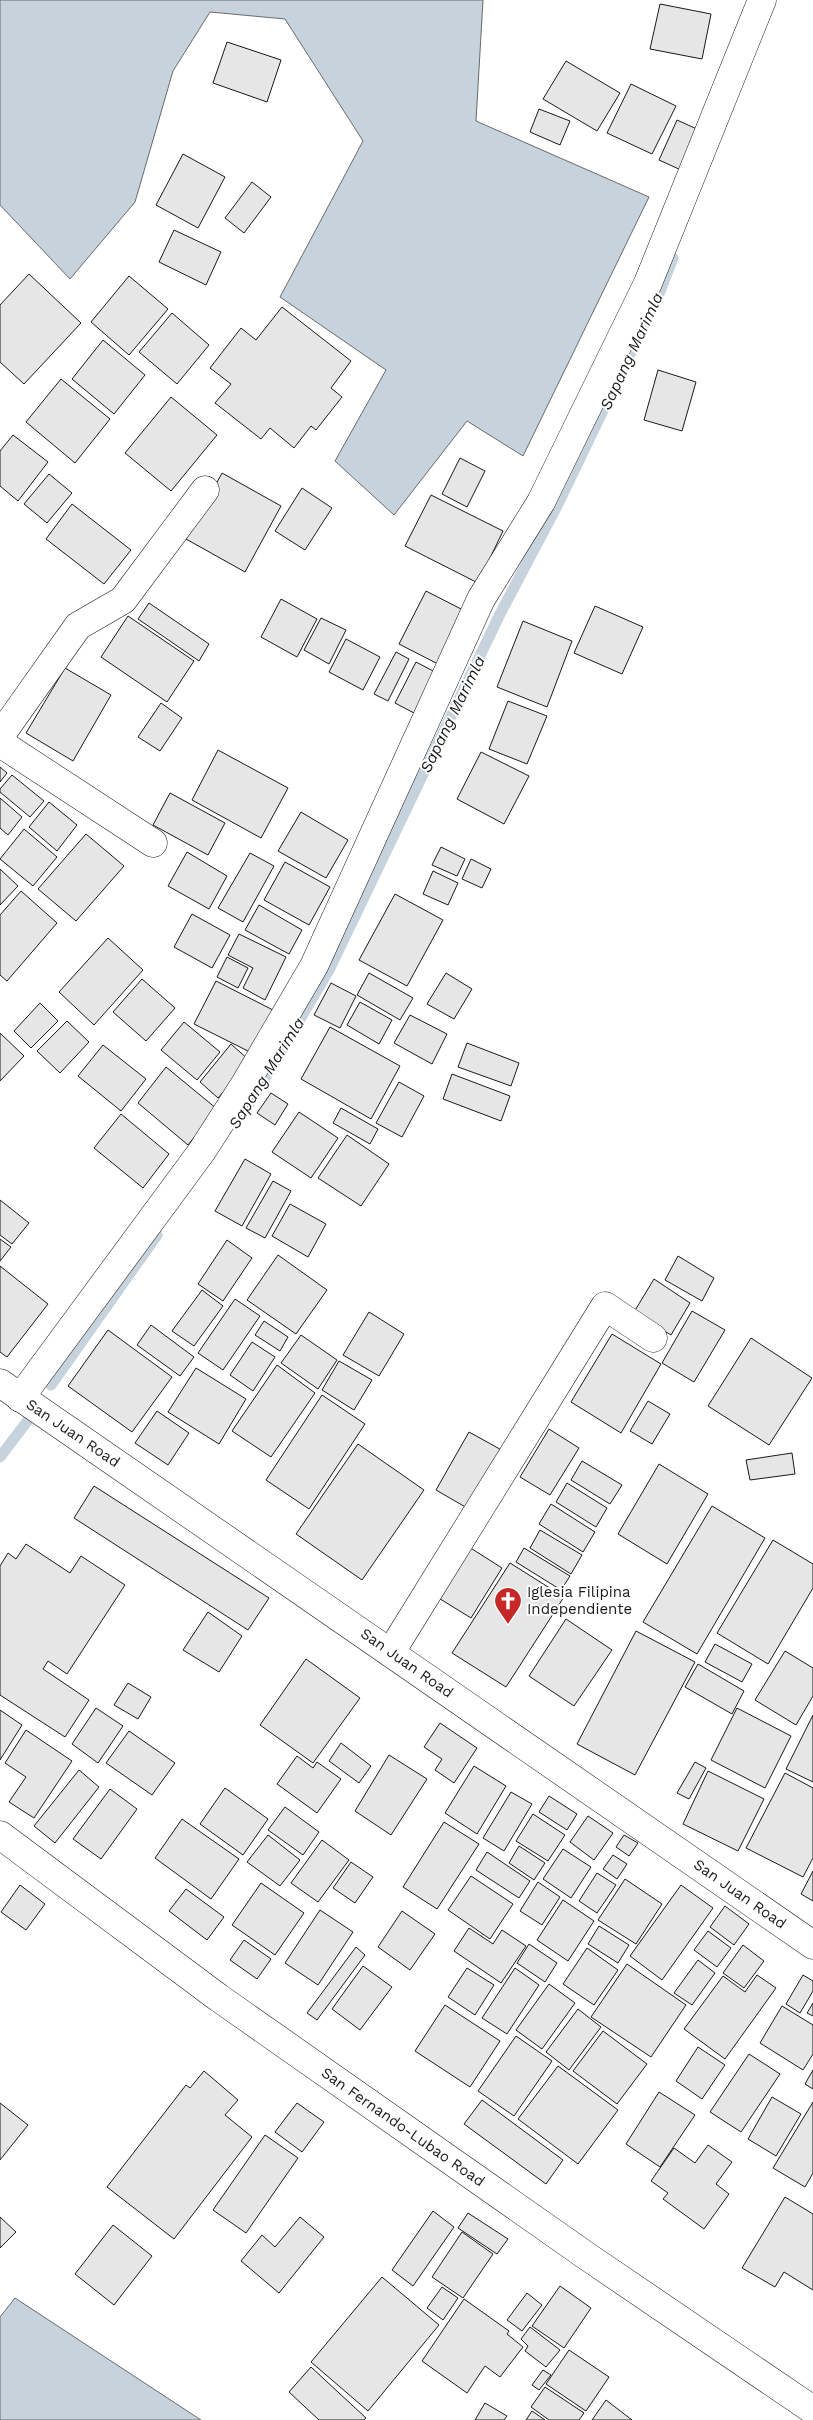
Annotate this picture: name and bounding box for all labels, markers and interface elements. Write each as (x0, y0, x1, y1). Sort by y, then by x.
water label: Sapang Marimla (596, 289, 667, 413)
water label: Sapang Marimla (416, 653, 489, 776)
water label: Sapang Marimla (225, 1014, 308, 1132)
street label: San Juan Road (23, 1395, 123, 1471)
place label: Iglesia Filipina Independiente (527, 1583, 632, 1618)
church icon: Iglesia Filipina Independiente (493, 1586, 523, 1625)
street label: San Juan Road (357, 1624, 457, 1702)
street label: San Juan Road (690, 1855, 790, 1933)
street label: San Fernando-Lubao Road (318, 2064, 488, 2190)

